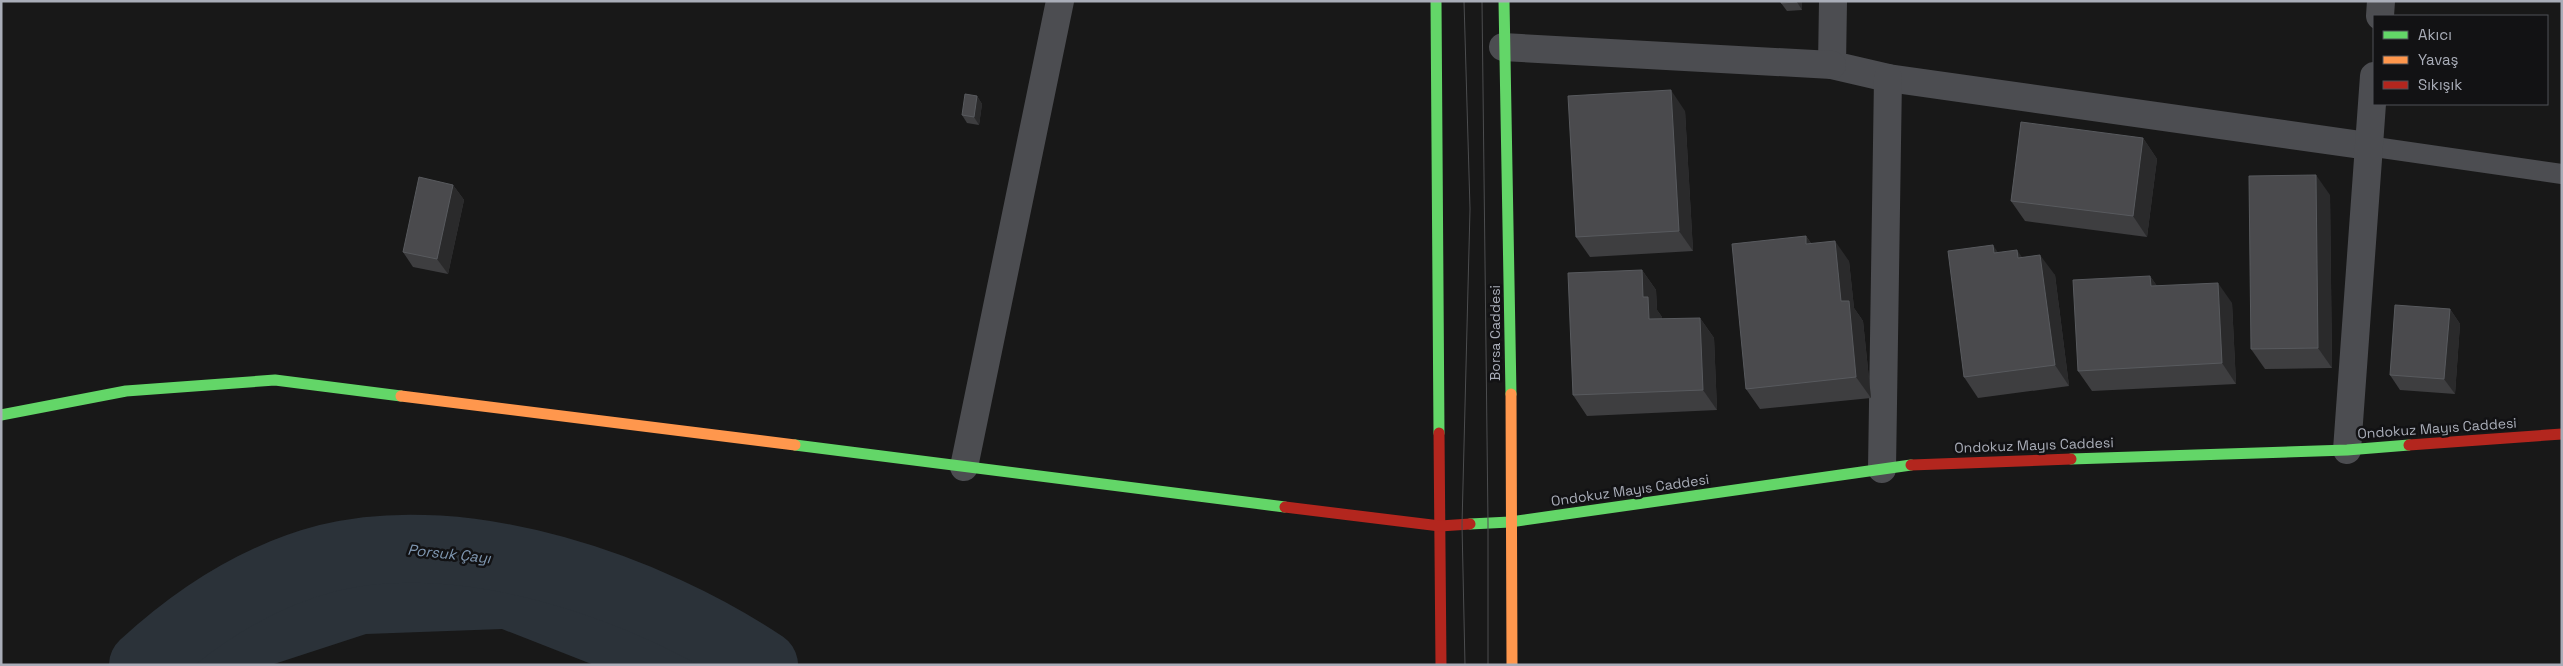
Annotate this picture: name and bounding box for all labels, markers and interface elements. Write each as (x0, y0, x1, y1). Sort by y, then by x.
legend (2373, 15, 2548, 105)
text: Akıcı (2418, 25, 2452, 44)
text: Yavaş (2418, 50, 2459, 69)
text: Sıkışık (2418, 75, 2462, 94)
street label: Borsa Caddesi (1486, 285, 1504, 381)
street label: Ondokuz Mayıs Caddesi (2357, 413, 2517, 443)
street label: Ondokuz Mayıs Caddesi (1954, 433, 2114, 457)
street label: Ondokuz Mayıs Caddesi (1550, 470, 1710, 510)
water label: Porsuk Çayı (407, 540, 493, 567)

